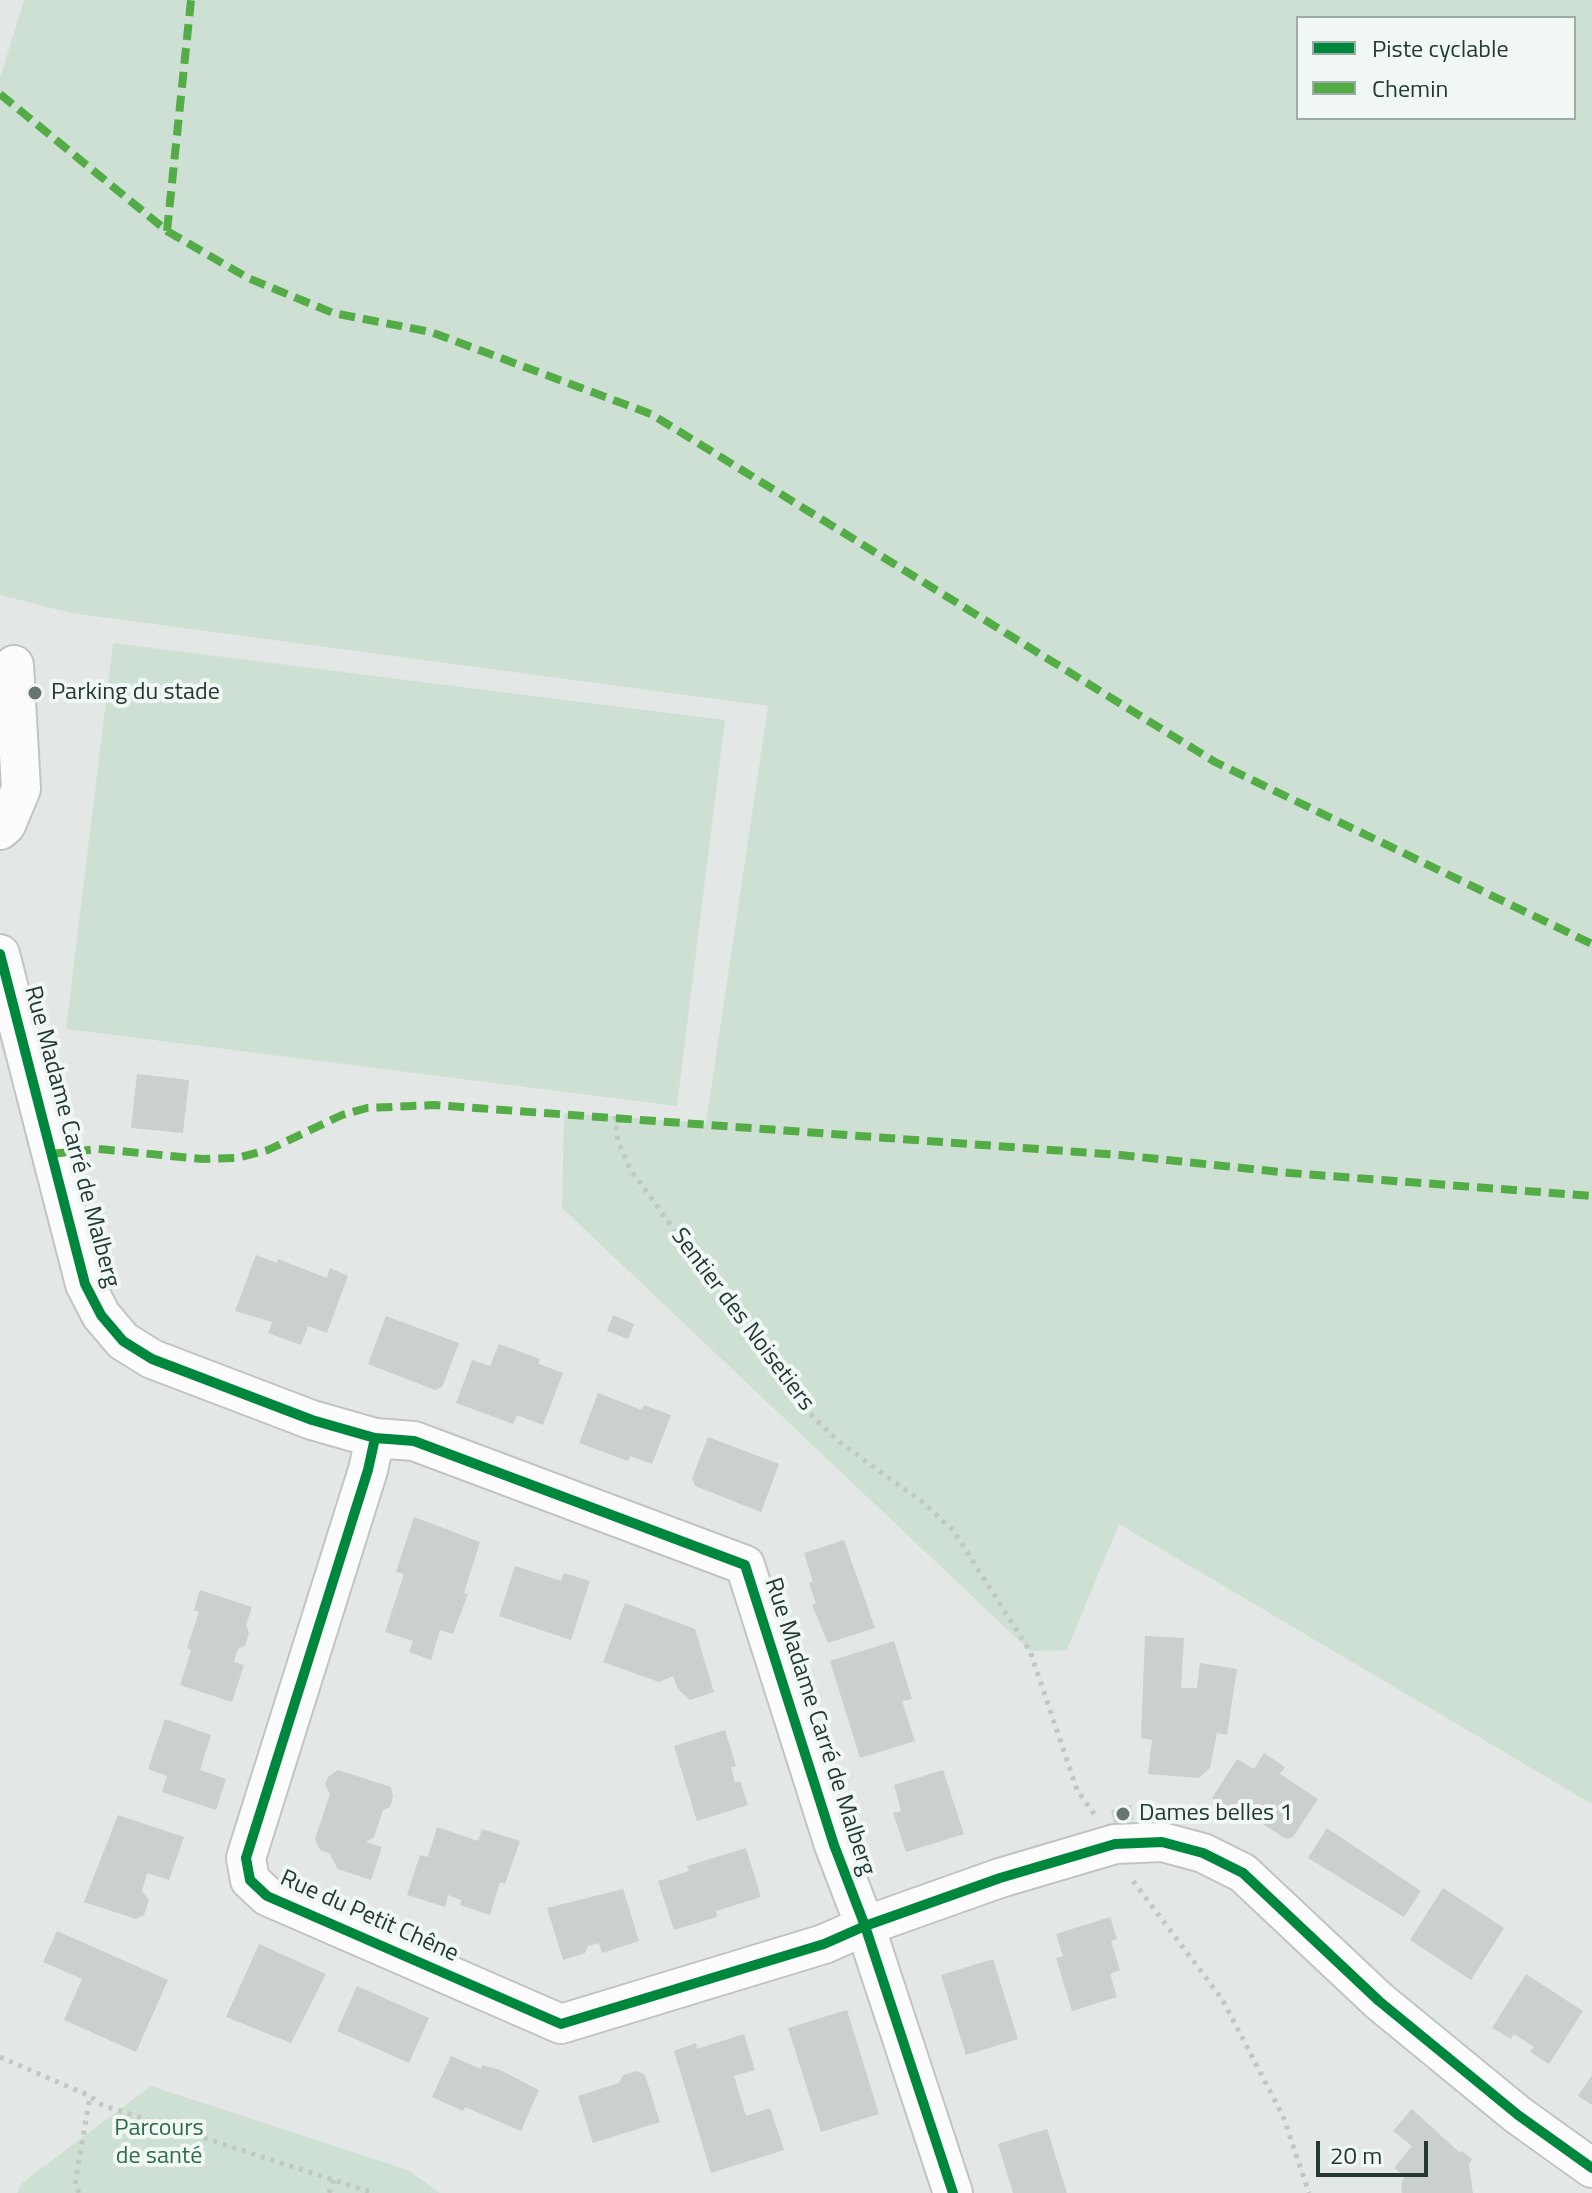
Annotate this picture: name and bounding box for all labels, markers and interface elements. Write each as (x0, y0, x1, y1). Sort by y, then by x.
legend (1296, 16, 1576, 120)
text: Piste cyclable (1372, 30, 1509, 66)
text: Chemin (1372, 70, 1448, 106)
place label: Parking du stade (51, 679, 220, 707)
marker: Parking du stade (26, 684, 44, 702)
street label: Rue Madame Carré de Malberg (17, 983, 125, 1291)
street label: Sentier des Noisetiers (664, 1223, 820, 1417)
street label: Rue Madame Carré de Malberg (757, 1575, 881, 1879)
place label: Dames belles 1 (1139, 1800, 1293, 1828)
marker: Dames belles 1 (1114, 1805, 1132, 1823)
street label: Rue du Petit Chêne (275, 1865, 463, 1969)
park label: Parcours de santé (114, 2115, 204, 2171)
scale bar (1320, 2125, 1432, 2175)
text: 20 m (1330, 2137, 1382, 2173)

